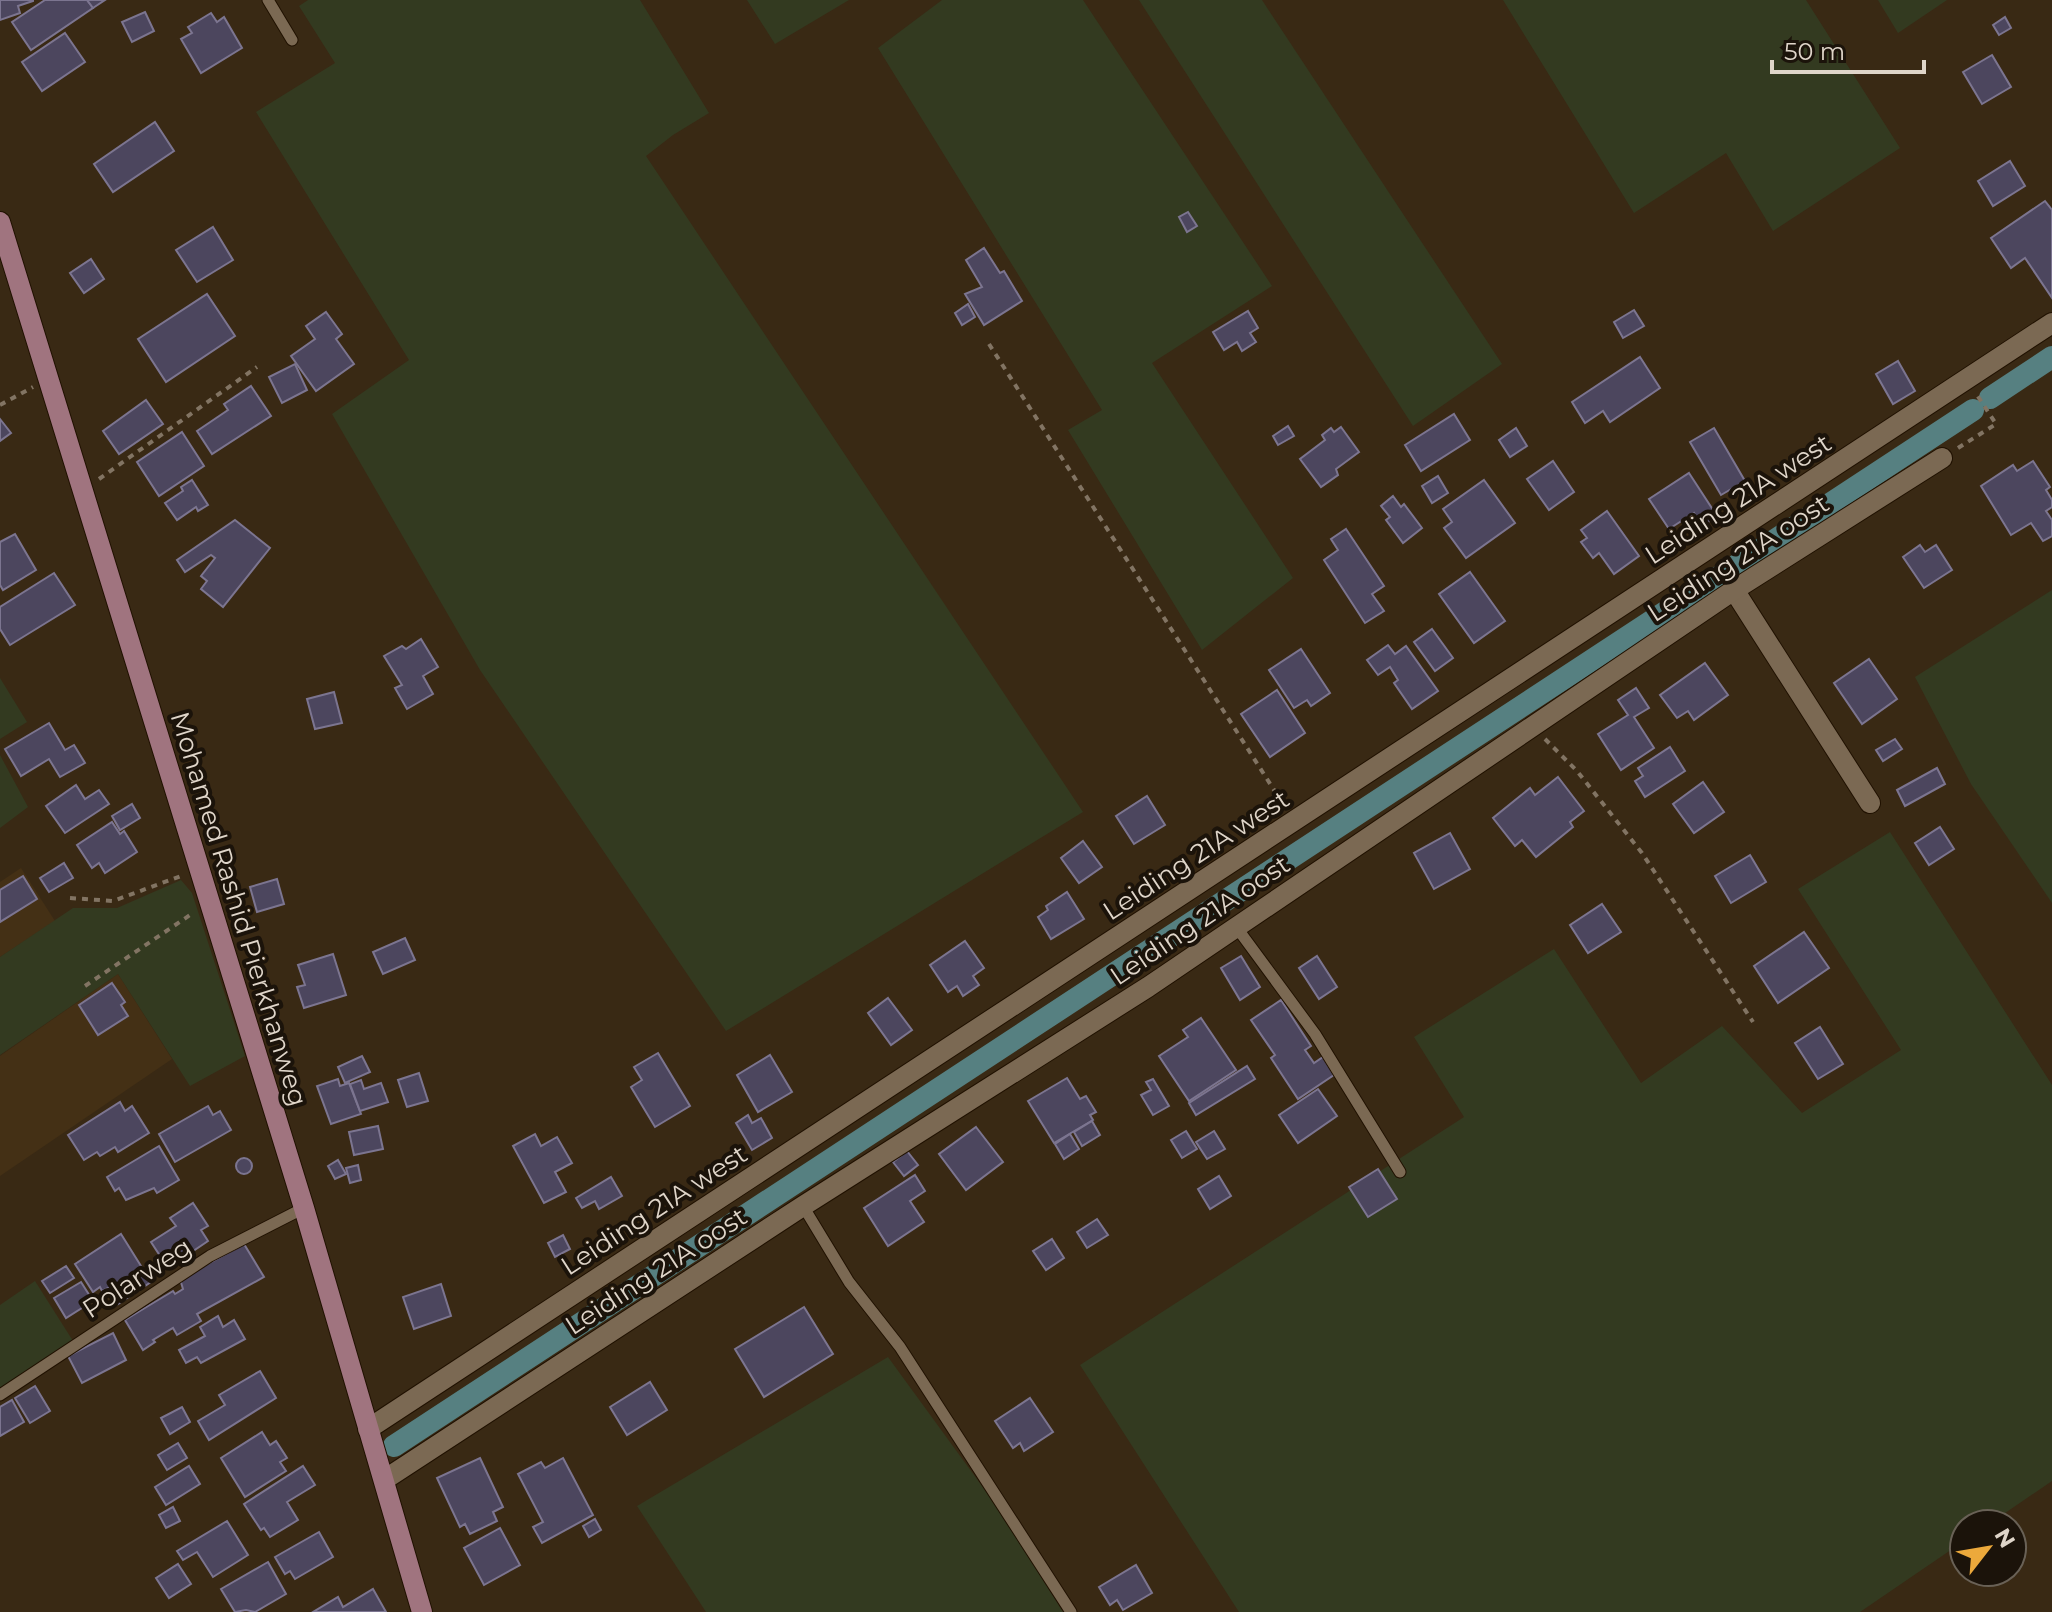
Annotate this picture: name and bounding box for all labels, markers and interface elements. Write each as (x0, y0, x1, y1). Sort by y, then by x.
scale bar (1772, 24, 1924, 74)
text: 50 m (1784, 37, 1845, 66)
street label: Leiding 21A west (1639, 427, 1837, 571)
street label: Leiding 21A oost (1641, 487, 1835, 629)
street label: Mohamed Rashid Pierkhanweg (164, 708, 314, 1110)
street label: Leiding 21A west (1097, 783, 1295, 927)
street label: Leiding 21A oost (1104, 848, 1296, 992)
street label: Leiding 21A west (555, 1138, 753, 1282)
street label: Leiding 21A oost (559, 1200, 753, 1342)
street label: Polarweg (76, 1231, 198, 1325)
north arrow (1948, 1508, 2028, 1588)
text: N (1989, 1523, 2021, 1553)

